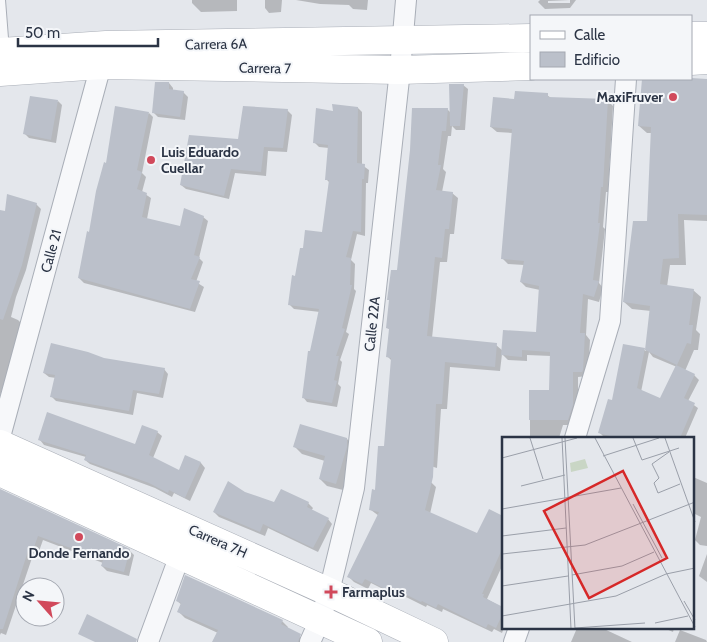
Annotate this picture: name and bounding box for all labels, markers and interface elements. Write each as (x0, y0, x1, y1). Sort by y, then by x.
scale bar (18, 15, 158, 47)
legend (530, 15, 692, 80)
text: 50 m (25, 24, 60, 42)
text: Calle (574, 26, 605, 44)
street label: Carrera 6A (185, 34, 248, 54)
text: Edificio (574, 51, 620, 69)
street label: Carrera 7 (239, 59, 291, 77)
place label: MaxiFruver (597, 88, 663, 106)
marker: MaxiFruver (667, 91, 679, 103)
place label: Luis Eduardo Cuellar (161, 143, 239, 177)
marker: Luis Eduardo Cuellar (145, 154, 157, 166)
street label: Calle 21 (37, 227, 65, 275)
street label: Calle 22A (360, 295, 384, 353)
inset map (502, 437, 694, 630)
street label: Carrera 7H (186, 520, 250, 562)
marker: Donde Fernando (73, 531, 85, 543)
place label: Donde Fernando (28, 544, 130, 562)
north arrow (15, 577, 65, 627)
place label: Farmaplus (342, 583, 405, 601)
marker: Farmaplus (324, 585, 338, 599)
text: N (18, 588, 39, 605)

